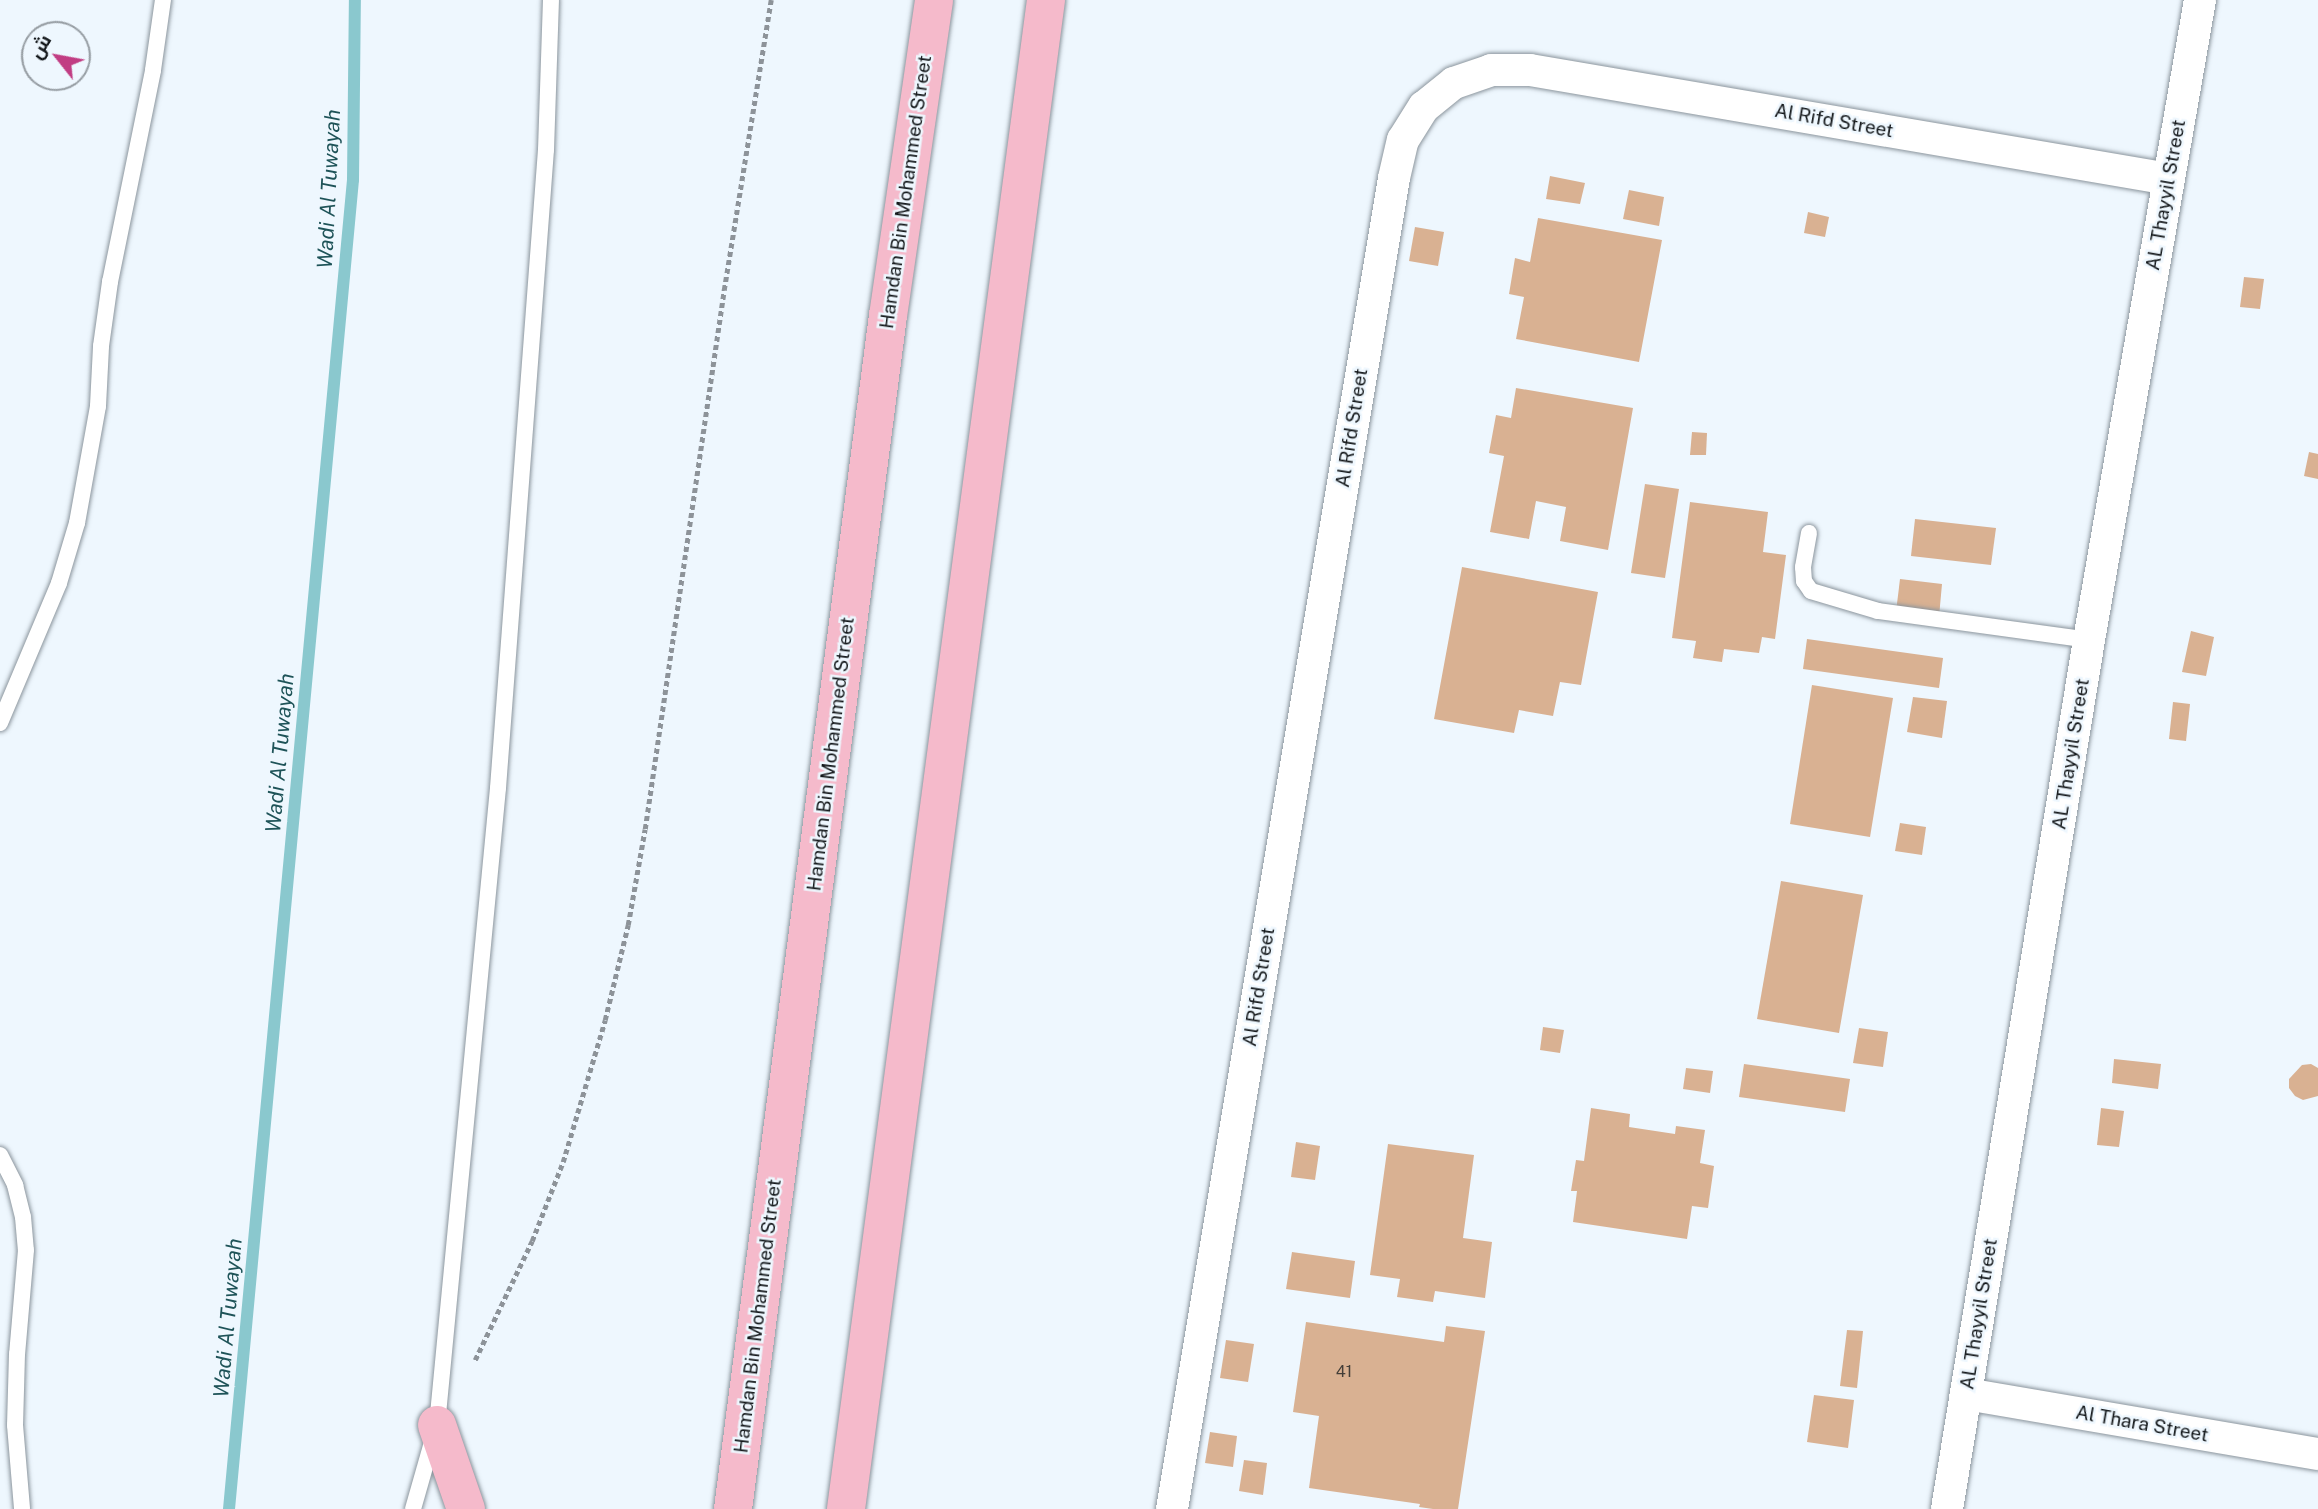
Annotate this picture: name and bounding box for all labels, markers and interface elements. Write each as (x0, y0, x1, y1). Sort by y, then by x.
north arrow (21, 21, 91, 91)
text: ش (24, 30, 55, 62)
street label: Hamdan Bin Mohammed Street (876, 54, 936, 330)
street label: Al Rifd Street (1773, 99, 1895, 143)
water label: Wadi Al Tuwayah (312, 109, 346, 269)
street label: AL Thayyil Street (2142, 118, 2190, 272)
street label: Al Rifd Street (1331, 367, 1373, 489)
street label: Hamdan Bin Mohammed Street (803, 616, 859, 892)
water label: Wadi Al Tuwayah (260, 672, 300, 834)
street label: AL Thayyil Street (2048, 677, 2094, 831)
street label: Al Rifd Street (1238, 926, 1280, 1048)
street label: Hamdan Bin Mohammed Street (730, 1178, 786, 1454)
water label: Wadi Al Tuwayah (208, 1237, 248, 1399)
street label: AL Thayyil Street (1956, 1237, 2002, 1391)
house number: 41 (1336, 1362, 1352, 1382)
street label: Al Thara Street (2074, 1401, 2210, 1447)

